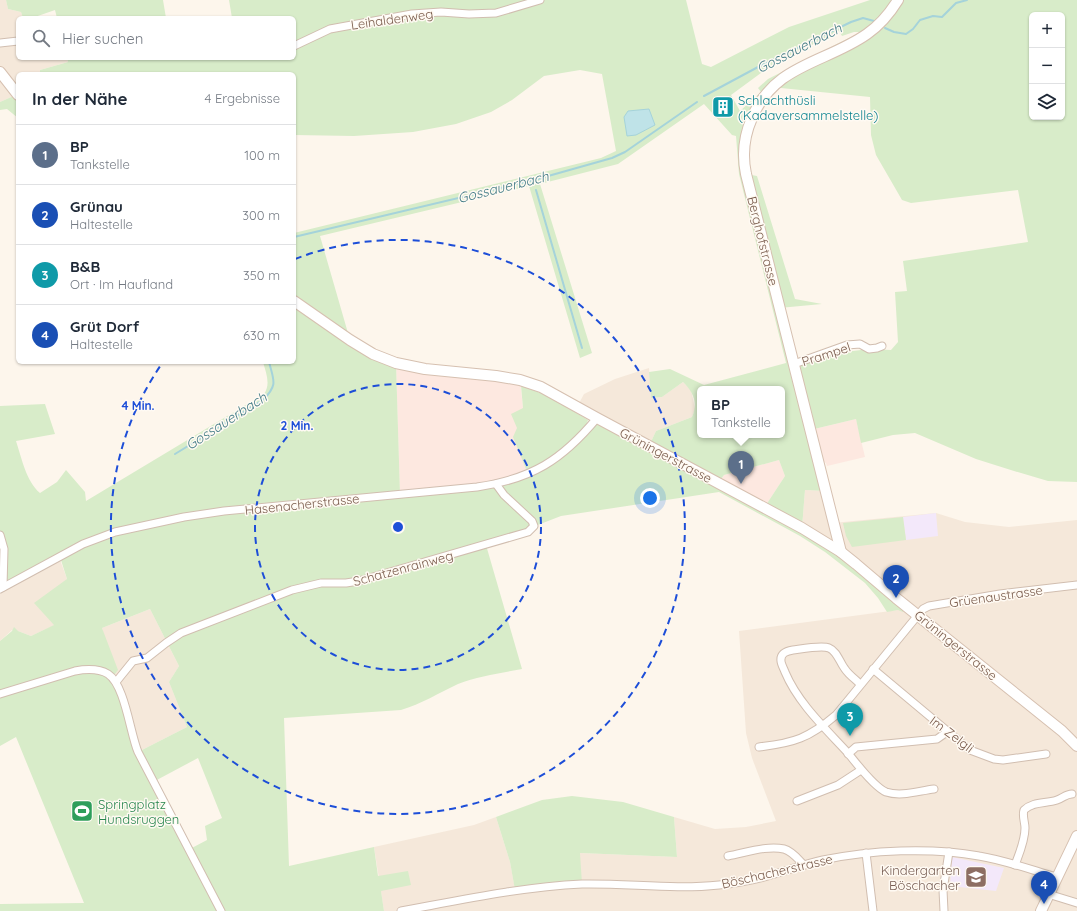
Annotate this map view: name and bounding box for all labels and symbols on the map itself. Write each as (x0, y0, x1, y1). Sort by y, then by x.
street label: Leihaldenweg (350, 5, 434, 33)
water label: Gossauerbach (753, 18, 846, 77)
place label: Schlachthüsli (Kadaversammelstelle) (738, 92, 878, 123)
building icon: Schlachthüsli (Kadaversammelstelle) (710, 94, 736, 120)
water label: Gossauerbach (456, 167, 551, 207)
street label: Berghofstrasse (744, 195, 782, 287)
street label: Prampel (799, 339, 853, 369)
water label: Gossauerbach (182, 387, 271, 454)
text: 4 Min. (121, 398, 155, 413)
text: 2 Min. (281, 418, 314, 433)
street label: Grüningerstrasse (617, 424, 715, 486)
pin: 1 (728, 451, 754, 484)
your location (640, 488, 660, 508)
street label: Hasenacherstrasse (244, 490, 360, 518)
centre of rings (391, 520, 405, 534)
street label: Schatzenrainweg (351, 547, 455, 589)
pin: 2 (883, 565, 909, 598)
street label: Grüenaustrasse (948, 582, 1044, 610)
street label: Grüningerstrasse (911, 607, 1001, 683)
pin: 3 (837, 703, 863, 736)
street label: Im Zelgli (927, 712, 977, 756)
place label: Springplatz Hundsruggen (98, 796, 179, 827)
sports icon: Springplatz Hundsruggen (69, 798, 95, 824)
street label: Böschacherstrasse (720, 850, 834, 892)
place label: Kindergarten Böschacher (881, 862, 960, 893)
school or university icon: Kindergarten Böschacher (963, 864, 989, 890)
pin: 4 (1031, 871, 1057, 904)

